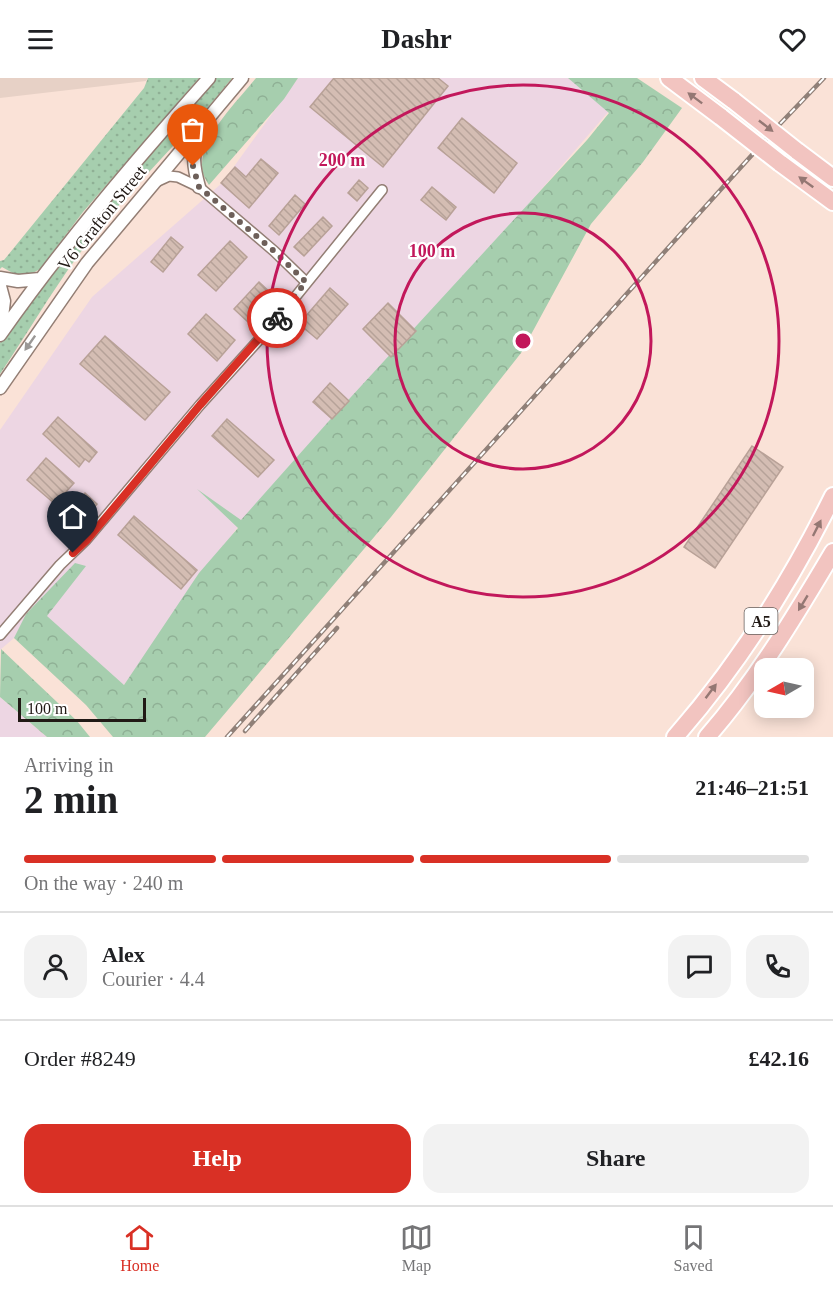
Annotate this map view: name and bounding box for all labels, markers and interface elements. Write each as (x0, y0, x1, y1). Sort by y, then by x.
icon: menu (24, 23, 57, 56)
icon: heart (776, 23, 809, 56)
text: Dashr (381, 24, 452, 54)
one-way arrow (687, 92, 702, 104)
pin (167, 104, 218, 166)
icon: bag (176, 113, 209, 146)
one-way arrow (757, 120, 773, 132)
text: 200 m (319, 150, 365, 170)
street label: V6 Grafton Street (54, 162, 150, 274)
one-way arrow (799, 176, 815, 188)
text: 100 m (409, 241, 455, 261)
courier (247, 288, 307, 348)
icon: bike (261, 302, 294, 335)
centre of rings (513, 331, 533, 351)
one-way arrow (24, 335, 36, 351)
pin (47, 491, 98, 553)
icon: home (56, 500, 89, 533)
one-way arrow (812, 519, 822, 536)
one-way arrow (798, 595, 809, 611)
road number: A5 (744, 608, 777, 634)
north arrow (754, 658, 814, 718)
map controls (754, 658, 814, 718)
one-way arrow (705, 683, 718, 699)
scale bar (18, 695, 146, 722)
text: 100 m (27, 700, 67, 717)
text: Arriving in (24, 754, 113, 776)
text: 21:46–21:51 (695, 775, 809, 800)
text: 2 min (24, 778, 118, 821)
text: On the way · 240 m (24, 872, 183, 894)
button: person (24, 935, 87, 998)
button: chat (668, 935, 731, 998)
button: phone (746, 935, 809, 998)
text: Alex (102, 942, 145, 967)
text: Courier · 4.4 (102, 968, 205, 990)
text: Order #8249 (24, 1046, 136, 1071)
text: £42.16 (749, 1046, 809, 1071)
button: Help (24, 1124, 411, 1193)
button: Share (423, 1124, 809, 1193)
tab: Home (120, 1221, 159, 1275)
tab: Map (400, 1221, 433, 1275)
tab: Saved (674, 1221, 713, 1275)

